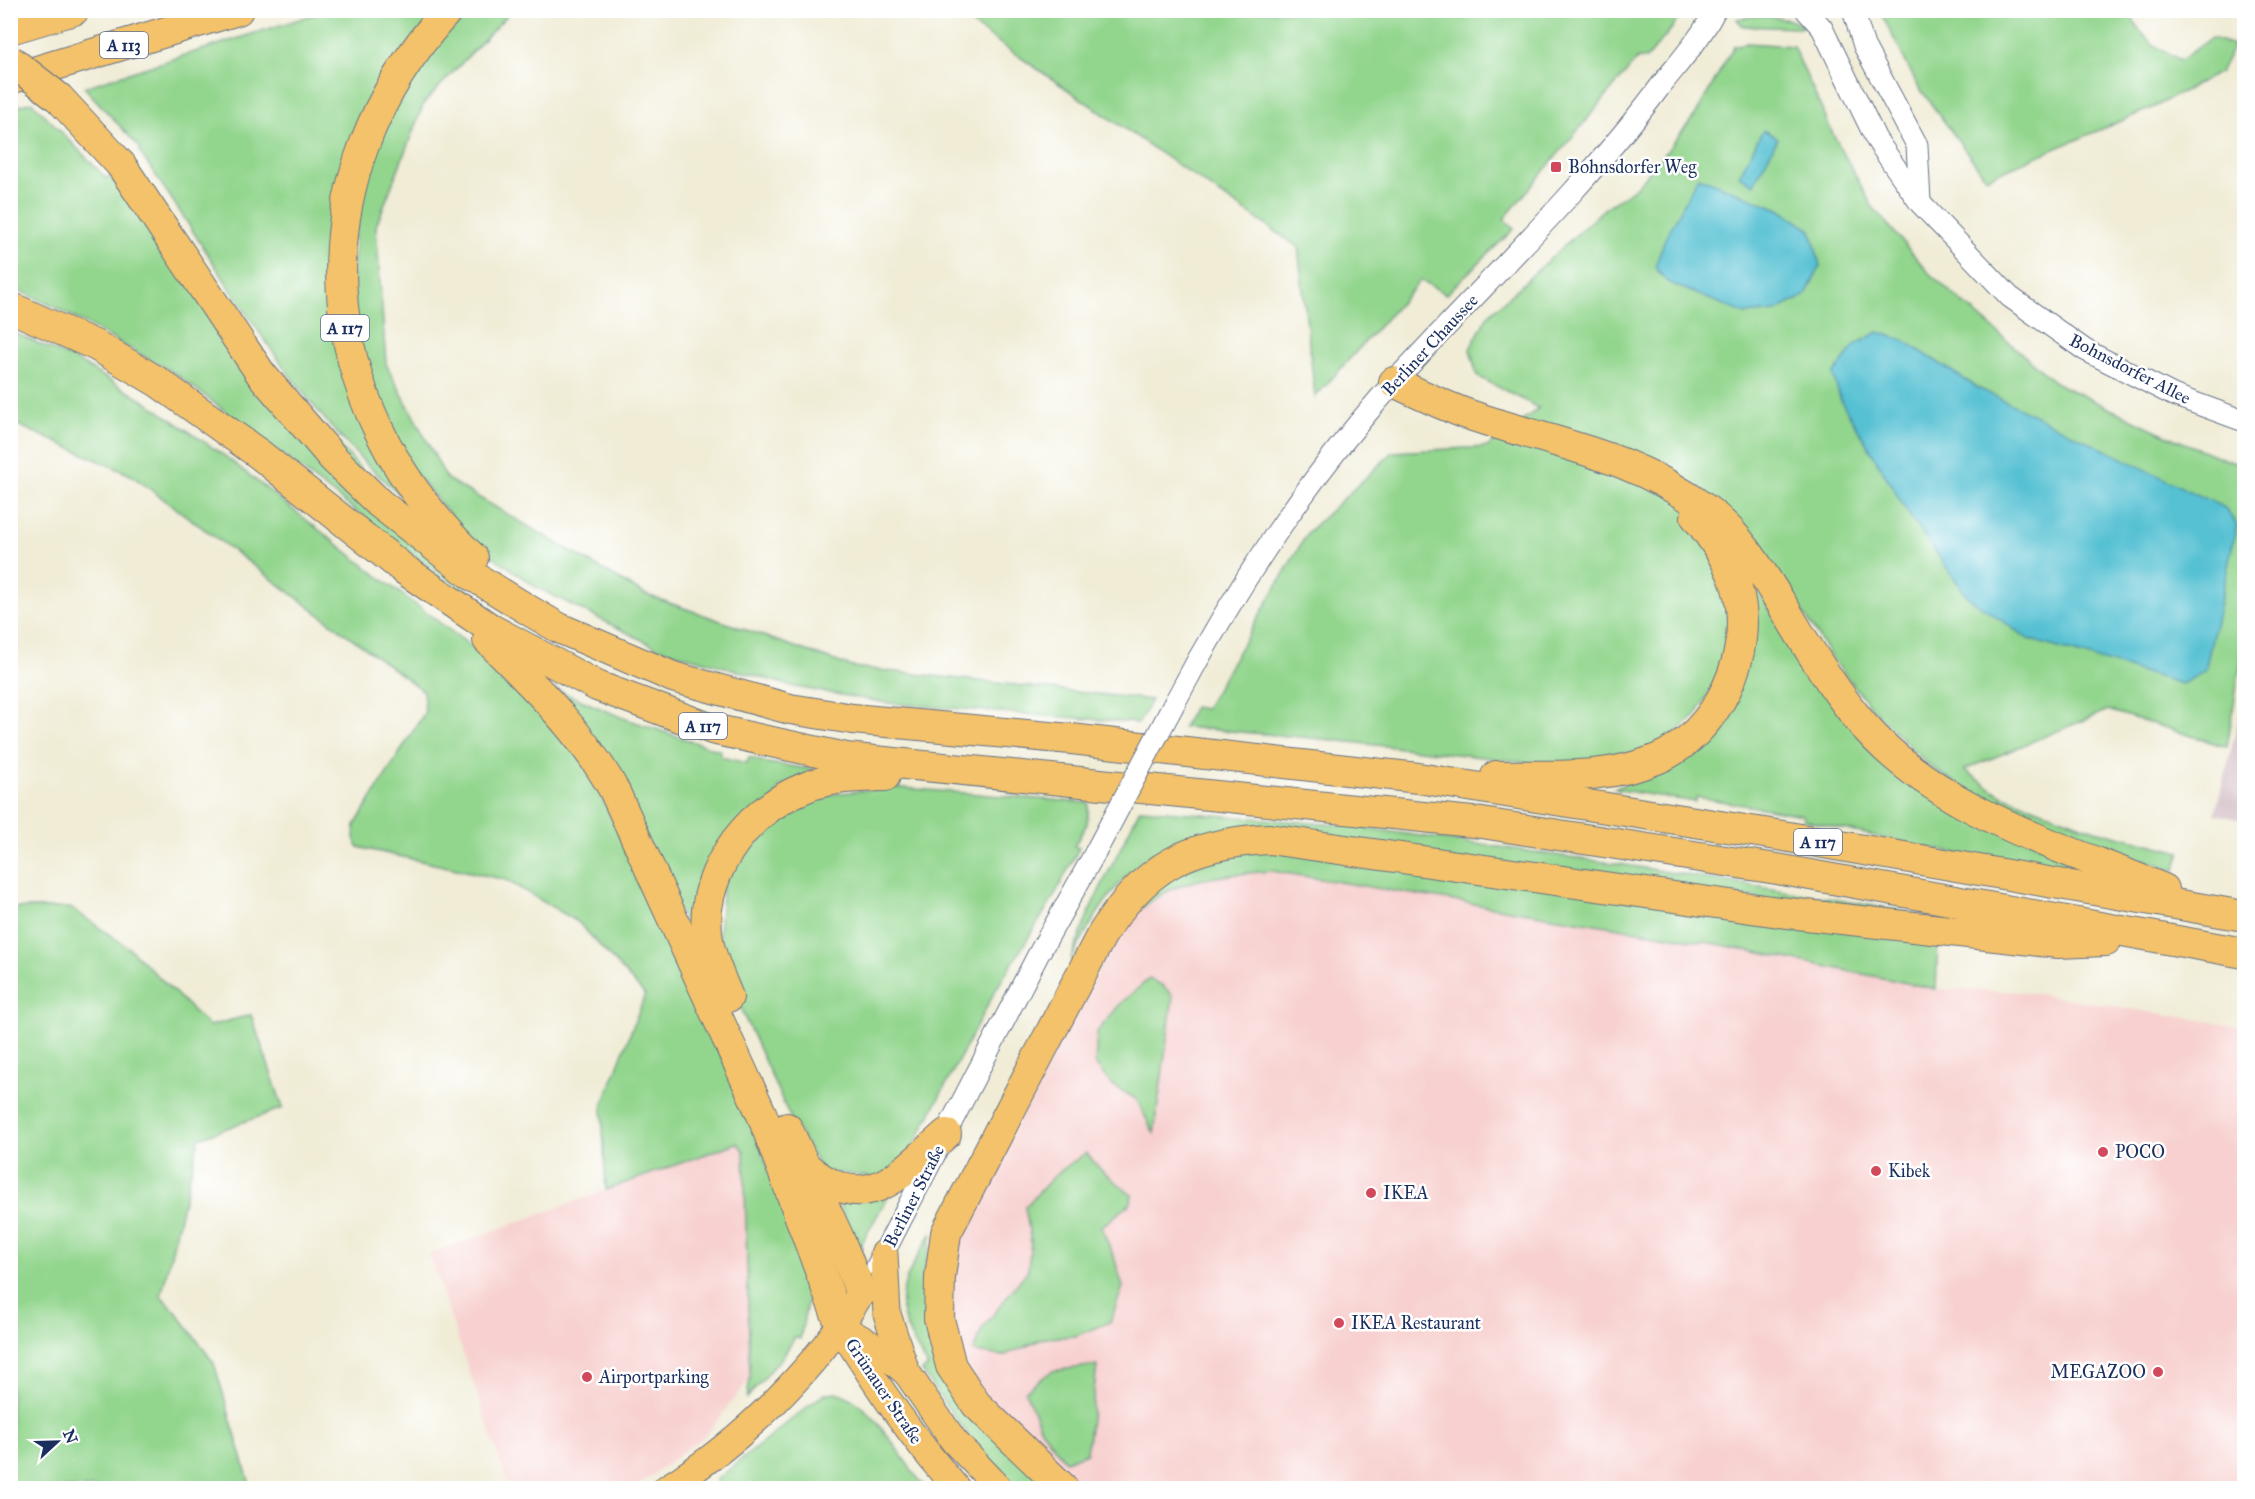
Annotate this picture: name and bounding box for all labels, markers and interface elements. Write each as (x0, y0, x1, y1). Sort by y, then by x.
road number: A 113 (100, 32, 148, 58)
place label: Bohnsdorfer Weg (1568, 156, 1697, 179)
marker: Bohnsdorfer Weg (1549, 160, 1563, 174)
street label: Berliner Chaussee (1377, 289, 1483, 401)
road number: A 117 (321, 315, 369, 341)
street label: Bohnsdorfer Allee (2066, 329, 2194, 409)
road number: A 117 (679, 713, 727, 739)
road number: A 117 (1794, 829, 1842, 855)
street label: Berliner Straße (879, 1141, 949, 1251)
place label: POCO (2115, 1141, 2165, 1163)
marker: POCO (2096, 1145, 2110, 1159)
place label: Kibek (1888, 1160, 1931, 1182)
marker: Kibek (1869, 1164, 1883, 1178)
place label: IKEA (1383, 1182, 1429, 1204)
marker: IKEA (1364, 1186, 1378, 1200)
place label: IKEA Restaurant (1351, 1312, 1482, 1334)
marker: IKEA Restaurant (1332, 1316, 1346, 1330)
street label: Grünauer Straße (841, 1334, 927, 1448)
place label: MEGAZOO (2051, 1361, 2146, 1383)
marker: MEGAZOO (2151, 1365, 2165, 1379)
place label: Airportparking (598, 1366, 709, 1389)
marker: Airportparking (580, 1370, 594, 1384)
north arrow (27, 1412, 87, 1472)
text: N (59, 1427, 82, 1447)

